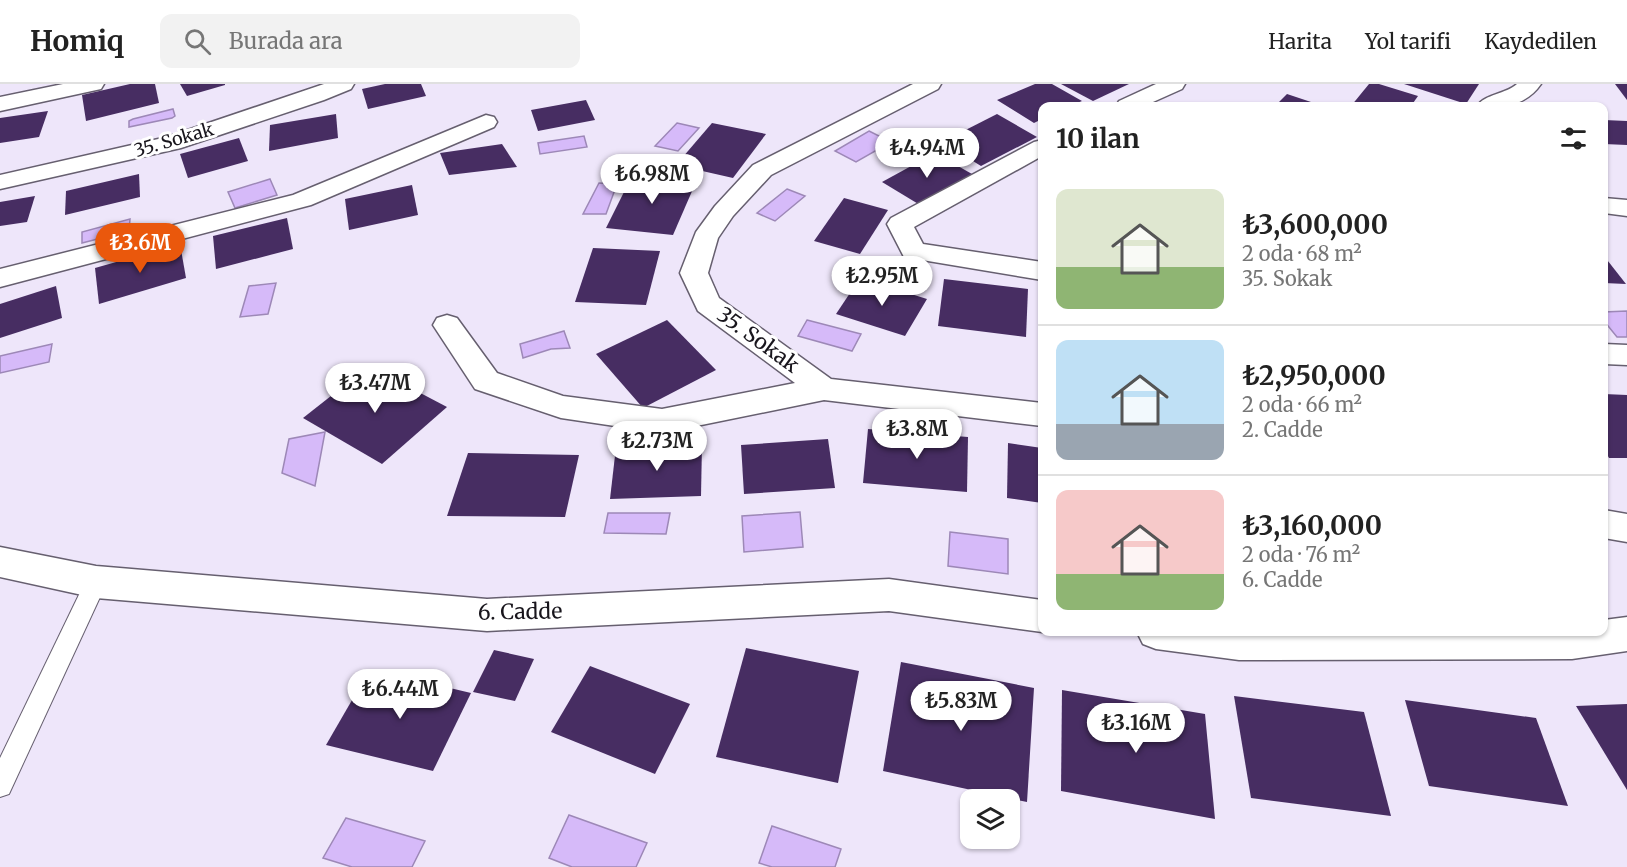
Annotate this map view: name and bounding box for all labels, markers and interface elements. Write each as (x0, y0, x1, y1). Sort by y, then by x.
search box (160, 14, 580, 68)
text: Homiq (30, 23, 124, 59)
icon: search (181, 25, 214, 58)
text: Burada ara (229, 27, 343, 55)
text: Harita (1268, 28, 1332, 55)
text: Yol tarifi (1365, 28, 1451, 55)
text: Kaydedilen (1484, 28, 1597, 55)
street label: 35. Sokak (132, 117, 217, 162)
text: 10 ilan (1056, 122, 1140, 155)
icon: filters (1557, 122, 1590, 155)
pin: ₺4.94M (878, 128, 976, 179)
text: ₺4.94M (889, 135, 965, 160)
pin: ₺6.98M (603, 154, 701, 205)
text: ₺6.98M (614, 161, 690, 186)
text: ₺3,600,000 (1242, 208, 1388, 241)
icon: home (1104, 213, 1176, 285)
pin: ₺3.6M (98, 223, 182, 274)
text: ₺3.6M (109, 230, 171, 255)
text: 2 oda · 68 m² (1242, 241, 1362, 266)
pin: ₺2.95M (833, 256, 931, 307)
text: ₺2.95M (846, 263, 918, 288)
text: 35. Sokak (1242, 266, 1332, 291)
street label: 35. Sokak (712, 301, 805, 379)
text: ₺2,950,000 (1242, 359, 1386, 392)
pin: ₺3.47M (326, 363, 424, 414)
icon: home (1104, 364, 1176, 436)
text: ₺3.47M (339, 370, 411, 395)
text: 2 oda · 66 m² (1242, 392, 1362, 417)
pin: ₺3.8M (875, 409, 959, 460)
text: ₺3.8M (886, 416, 948, 441)
text: 2. Cadde (1242, 417, 1323, 442)
pin: ₺2.73M (608, 421, 706, 472)
text: ₺2.73M (621, 428, 693, 453)
text: ₺3,160,000 (1242, 509, 1382, 542)
icon: home (1104, 514, 1176, 586)
text: 2 oda · 76 m² (1242, 542, 1360, 567)
text: 6. Cadde (1242, 567, 1322, 592)
street label: 6. Cadde (478, 597, 563, 626)
pin: ₺6.44M (351, 669, 449, 720)
text: ₺6.44M (361, 676, 439, 701)
pin: ₺5.83M (912, 681, 1010, 732)
text: ₺5.83M (925, 688, 997, 713)
pin: ₺3.16M (1087, 703, 1185, 754)
text: ₺3.16M (1101, 710, 1171, 735)
map controls (960, 789, 1020, 849)
button: layers (960, 789, 1020, 849)

